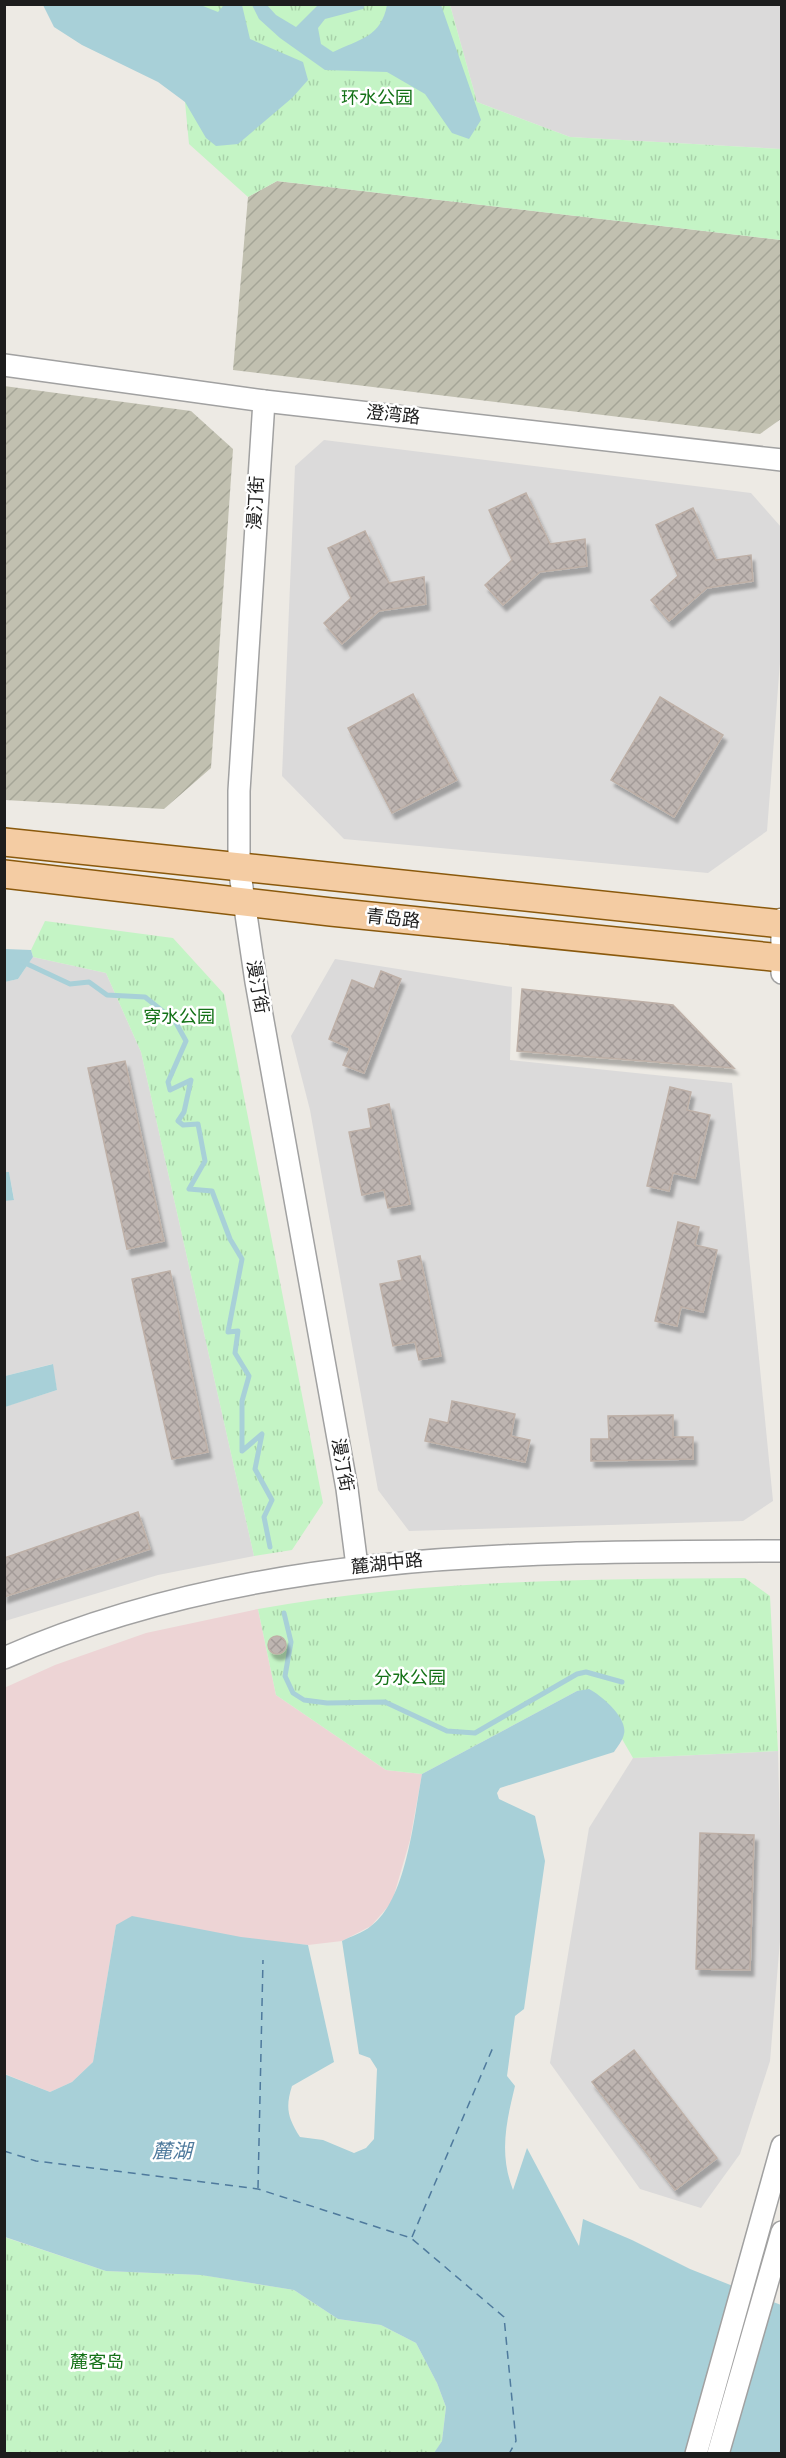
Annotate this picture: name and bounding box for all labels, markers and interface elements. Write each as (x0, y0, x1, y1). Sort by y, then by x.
park label: 环水公园 (341, 86, 413, 111)
street label: 澄湾路 (365, 400, 421, 430)
street label: 漫汀街 (242, 475, 270, 531)
street label: 青岛路 (365, 904, 421, 934)
street label: 漫汀街 (240, 958, 274, 1016)
park label: 穿水公园 (143, 1005, 215, 1030)
street label: 漫汀街 (325, 1436, 359, 1494)
street label: 麓湖中路 (350, 1548, 424, 1580)
park label: 分水公园 (374, 1666, 446, 1691)
water label: 麓湖 (152, 2138, 195, 2166)
park label: 麓客岛 (70, 2350, 124, 2375)

